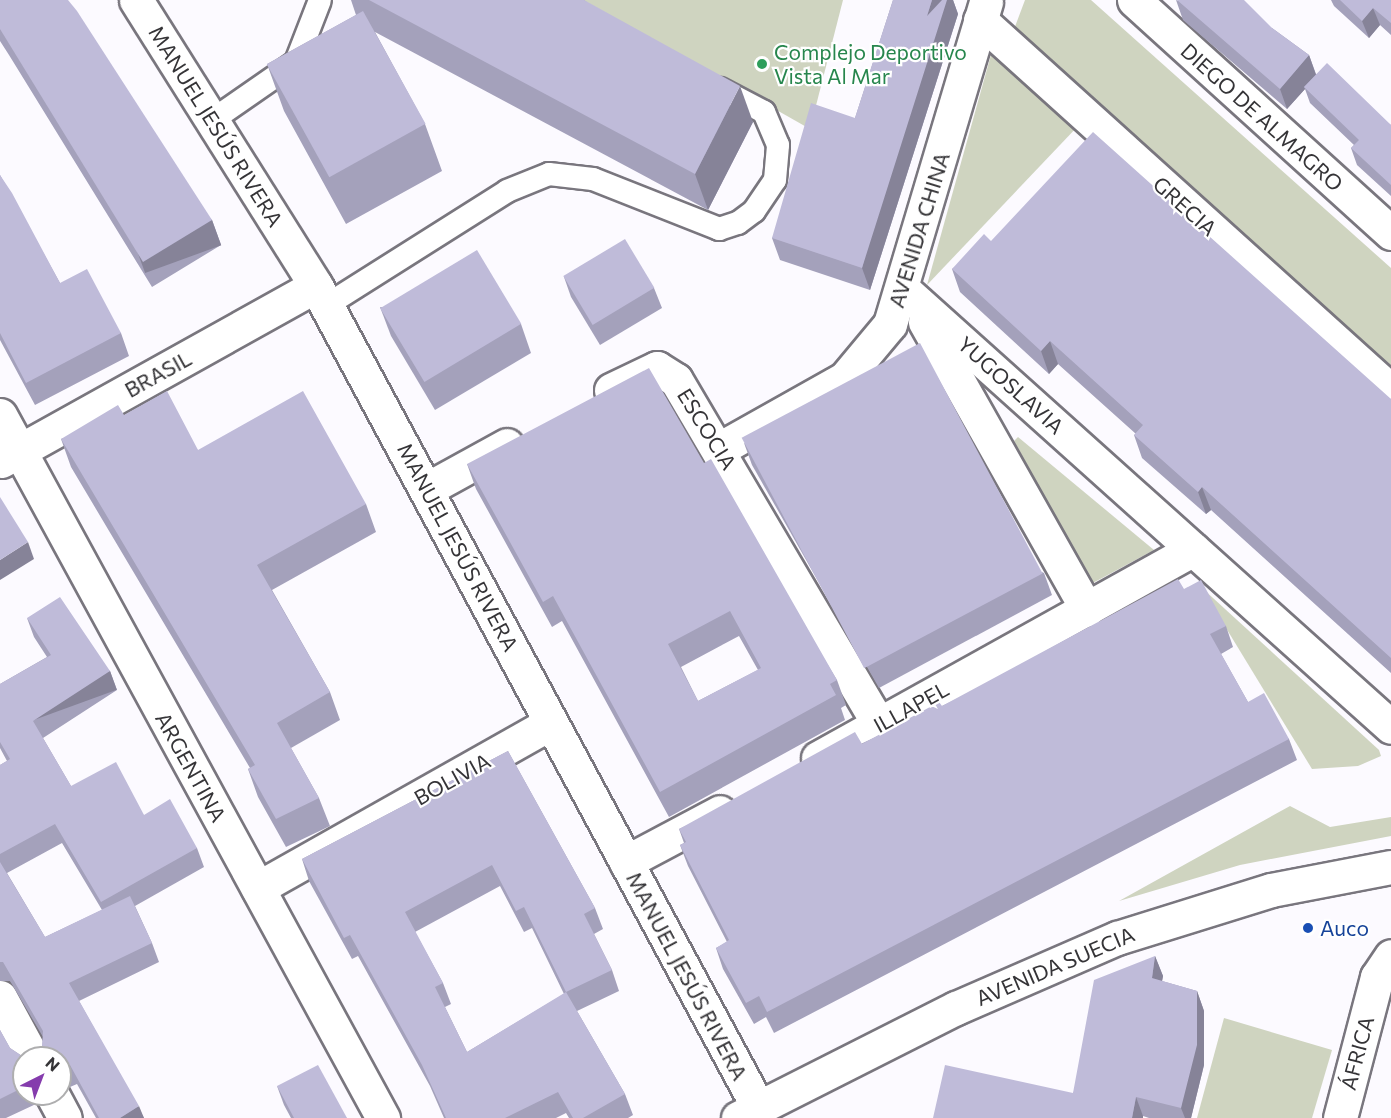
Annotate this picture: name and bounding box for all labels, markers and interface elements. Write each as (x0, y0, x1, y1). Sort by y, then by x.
street label: MANUEL JESÚS RIVERA (144, 21, 288, 231)
street label: DIEGO DE ALMAGRO (1176, 38, 1348, 196)
place label: Complejo Deportivo Vista Al Mar (774, 39, 967, 89)
marker: Complejo Deportivo Vista Al Mar (755, 57, 769, 71)
street label: AVENIDA CHINA (883, 149, 955, 311)
street label: GRECIA (1148, 171, 1222, 241)
street label: YUGOSLAVIA (953, 331, 1069, 439)
street label: BRASIL (120, 345, 196, 403)
street label: ESCOCIA (672, 384, 742, 474)
street label: MANUEL JESÚS RIVERA (392, 439, 524, 655)
street label: ILLAPEL (869, 676, 953, 738)
street label: ARGENTINA (151, 708, 231, 826)
street label: BOLIVIA (409, 748, 495, 810)
street label: MANUEL JESÚS RIVERA (621, 868, 753, 1084)
place label: Auco (1320, 915, 1369, 941)
street label: AVENIDA SUECIA (972, 921, 1138, 1011)
marker: Auco (1301, 921, 1315, 935)
street label: ÁFRICA (1335, 1013, 1379, 1093)
north arrow (12, 1046, 72, 1106)
text: N (42, 1053, 64, 1075)

